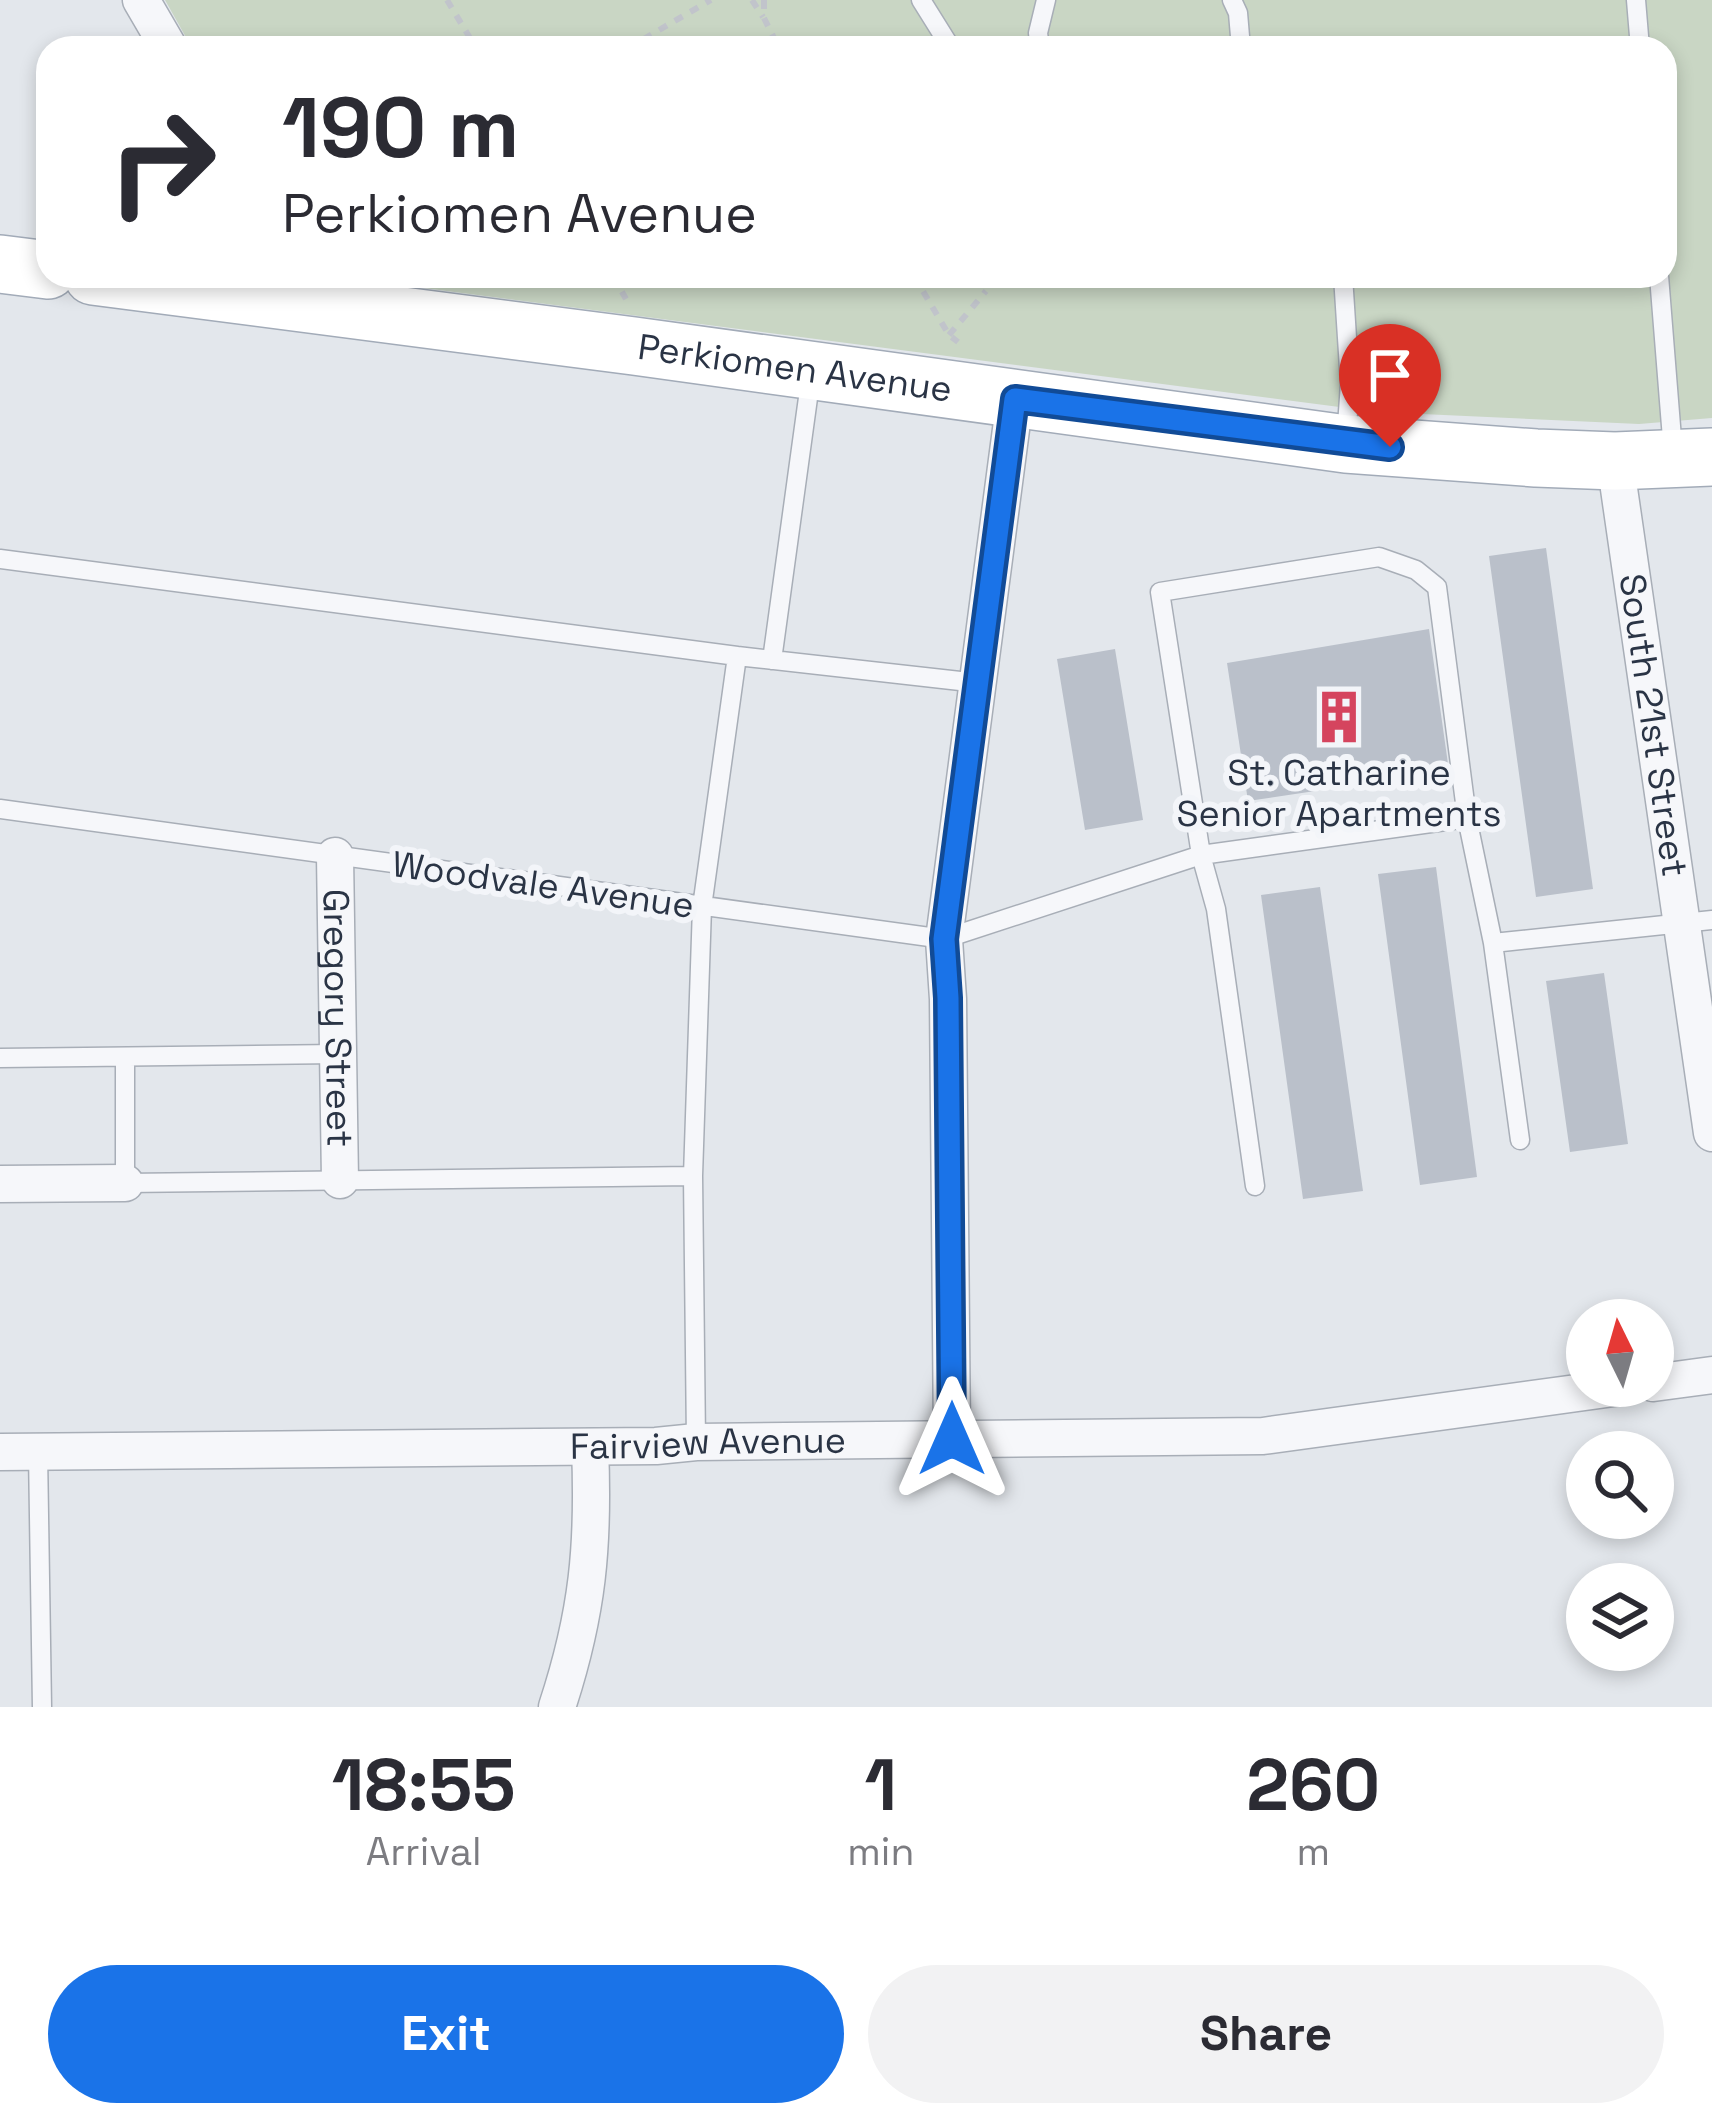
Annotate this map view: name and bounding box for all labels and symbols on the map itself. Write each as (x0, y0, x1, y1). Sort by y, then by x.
street label: Perkiomen Avenue (635, 324, 955, 413)
pin (1339, 324, 1441, 447)
street label: South 21st Street (1609, 571, 1698, 880)
building icon: St. Catharine Senior Apartments (1310, 688, 1368, 746)
place label: St. Catharine Senior Apartments (1177, 750, 1501, 837)
street label: Woodvale Avenue (389, 841, 697, 929)
street label: Gregory Street (313, 888, 362, 1147)
north arrow (1566, 1299, 1674, 1407)
position arrow (889, 1376, 1015, 1502)
street label: Fairview Avenue (570, 1417, 846, 1470)

